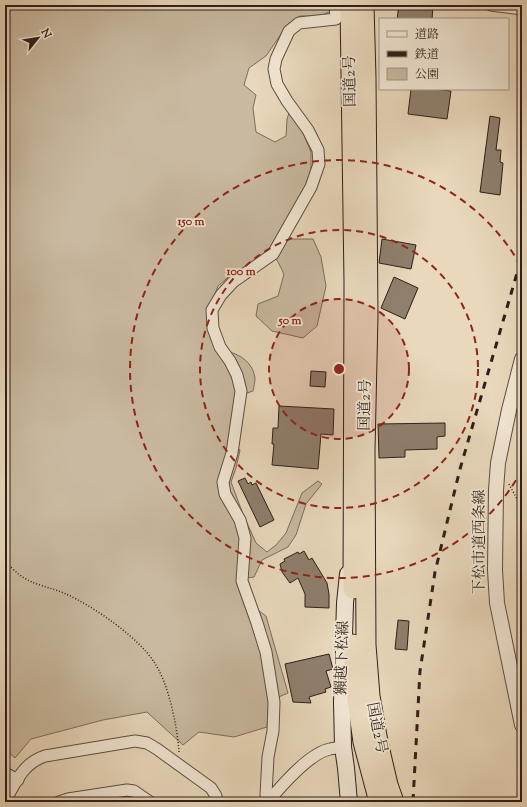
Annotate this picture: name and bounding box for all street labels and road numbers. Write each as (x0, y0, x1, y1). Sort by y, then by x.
street label: 国道2号 (340, 55, 362, 107)
street label: 国道2号 (355, 379, 377, 431)
street label: 下松市道西条線 (470, 489, 491, 595)
street label: 獺越下松線 (331, 620, 355, 696)
street label: 国道2号 (361, 700, 391, 756)

